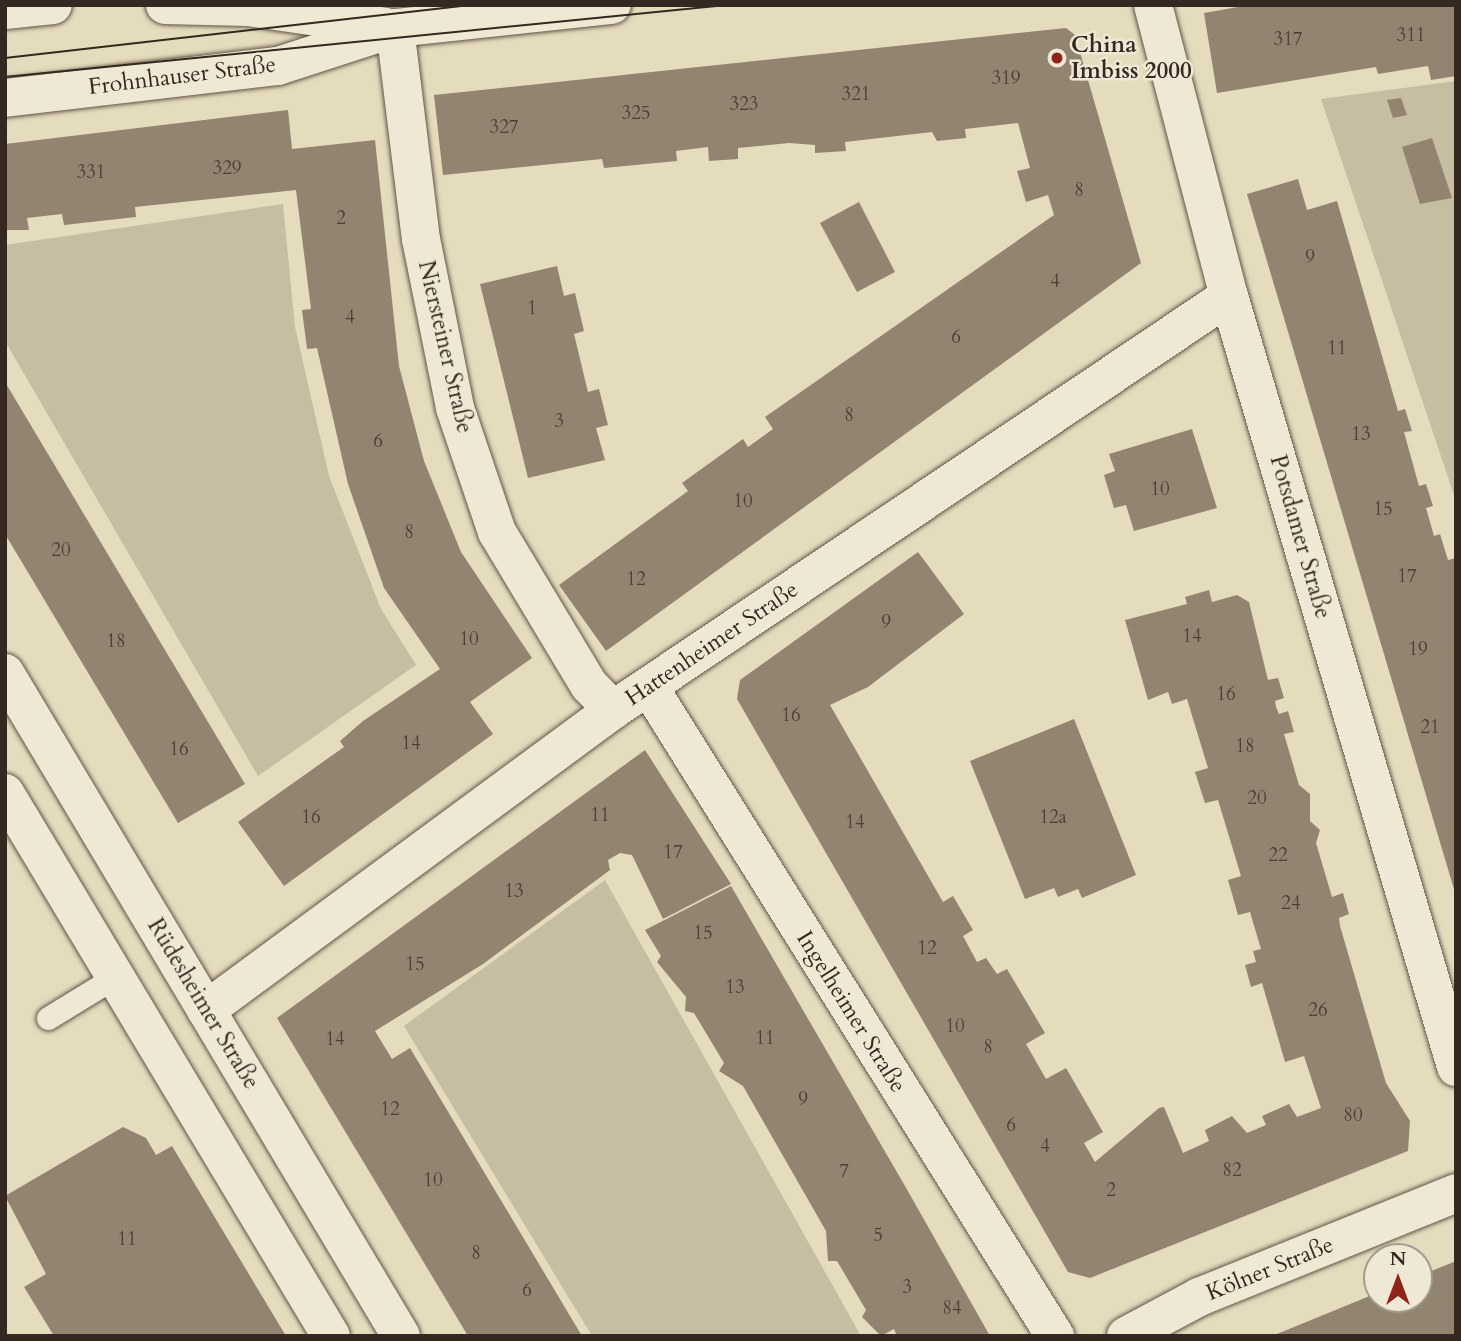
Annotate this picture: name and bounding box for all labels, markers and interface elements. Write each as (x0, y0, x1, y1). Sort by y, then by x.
house number: 311 (1396, 25, 1426, 47)
house number: 317 (1273, 29, 1303, 51)
place label: China Imbiss 2000 (1071, 31, 1192, 85)
marker: China Imbiss 2000 (1049, 50, 1065, 66)
street label: Frohnhauser Straße (87, 51, 277, 101)
house number: 319 (991, 68, 1021, 90)
house number: 321 (841, 84, 871, 106)
house number: 323 (729, 94, 759, 116)
house number: 325 (621, 103, 651, 125)
house number: 327 (489, 117, 519, 139)
house number: 329 (212, 158, 242, 180)
house number: 331 (76, 162, 106, 184)
house number: 8 (1074, 180, 1084, 202)
house number: 2 (336, 208, 346, 230)
house number: 9 (1305, 247, 1315, 269)
street label: Niersteiner Straße (412, 258, 478, 436)
house number: 4 (1050, 271, 1060, 293)
house number: 1 (527, 298, 537, 320)
house number: 4 (345, 307, 355, 329)
house number: 6 (951, 327, 961, 349)
house number: 11 (1327, 338, 1347, 360)
house number: 8 (844, 405, 854, 427)
house number: 3 (554, 411, 564, 433)
house number: 13 (1351, 424, 1371, 446)
house number: 6 (373, 431, 383, 453)
street label: Potsdamer Straße (1263, 452, 1337, 622)
house number: 10 (1150, 479, 1170, 501)
house number: 10 (733, 491, 753, 513)
house number: 15 (1373, 499, 1393, 521)
house number: 8 (404, 522, 414, 544)
house number: 20 (51, 540, 71, 562)
house number: 17 (1397, 566, 1417, 588)
house number: 12 (626, 569, 646, 591)
street label: Hattenheimer Straße (620, 576, 804, 712)
house number: 9 (881, 612, 891, 634)
house number: 14 (1182, 626, 1202, 648)
house number: 10 (459, 629, 479, 651)
house number: 18 (106, 631, 126, 653)
house number: 19 (1408, 639, 1428, 661)
house number: 16 (1216, 684, 1236, 706)
house number: 16 (781, 705, 801, 727)
house number: 21 (1420, 717, 1440, 739)
house number: 14 (401, 733, 421, 755)
house number: 18 (1235, 736, 1255, 758)
house number: 16 (169, 739, 189, 761)
house number: 20 (1247, 788, 1267, 810)
house number: 11 (590, 805, 610, 827)
house number: 16 (301, 807, 321, 829)
house number: 12a (1039, 807, 1067, 829)
house number: 14 (845, 812, 865, 834)
house number: 17 (663, 842, 683, 864)
house number: 22 (1268, 845, 1288, 867)
house number: 13 (504, 881, 524, 903)
house number: 24 (1281, 893, 1301, 915)
street label: Rüdesheimer Straße (141, 914, 265, 1094)
house number: 15 (693, 923, 713, 945)
street label: Ingelheimer Straße (790, 926, 912, 1098)
house number: 12 (917, 938, 937, 960)
house number: 15 (405, 954, 425, 976)
house number: 13 (725, 977, 745, 999)
house number: 26 (1308, 1000, 1328, 1022)
house number: 10 (945, 1016, 965, 1038)
house number: 11 (755, 1028, 775, 1050)
house number: 14 (325, 1029, 345, 1051)
house number: 8 (983, 1037, 993, 1059)
house number: 9 (798, 1089, 808, 1111)
house number: 12 (380, 1099, 400, 1121)
house number: 80 (1343, 1105, 1363, 1127)
house number: 6 (1006, 1115, 1016, 1137)
house number: 4 (1040, 1136, 1050, 1158)
house number: 82 (1222, 1160, 1242, 1182)
house number: 7 (839, 1161, 849, 1183)
house number: 10 (423, 1170, 443, 1192)
house number: 2 (1106, 1180, 1116, 1202)
house number: 5 (873, 1225, 883, 1247)
house number: 11 (117, 1229, 137, 1251)
street label: Kölner Straße (1202, 1231, 1338, 1307)
house number: 8 (471, 1243, 481, 1265)
north arrow (1363, 1243, 1433, 1313)
text: N (1390, 1246, 1406, 1272)
house number: 3 (902, 1277, 912, 1299)
house number: 6 (522, 1280, 532, 1302)
house number: 84 (942, 1298, 962, 1320)

